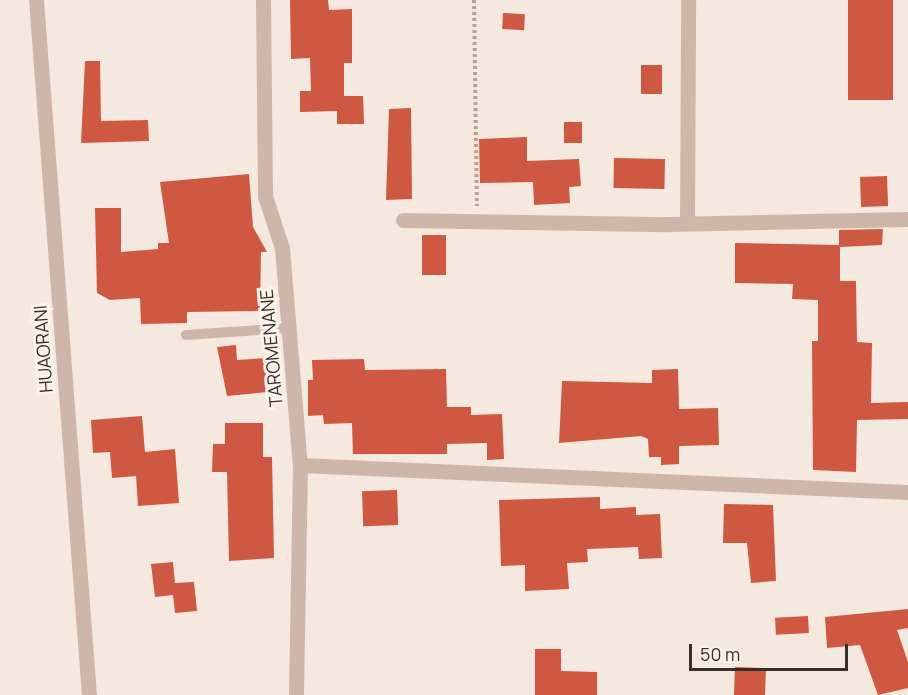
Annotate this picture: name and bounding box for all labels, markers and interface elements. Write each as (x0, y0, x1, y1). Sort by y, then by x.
street label: TAROMENANE (255, 288, 287, 408)
street label: HUAORANI (29, 304, 57, 394)
scale bar (692, 632, 851, 670)
text: 50 m (700, 642, 740, 666)

